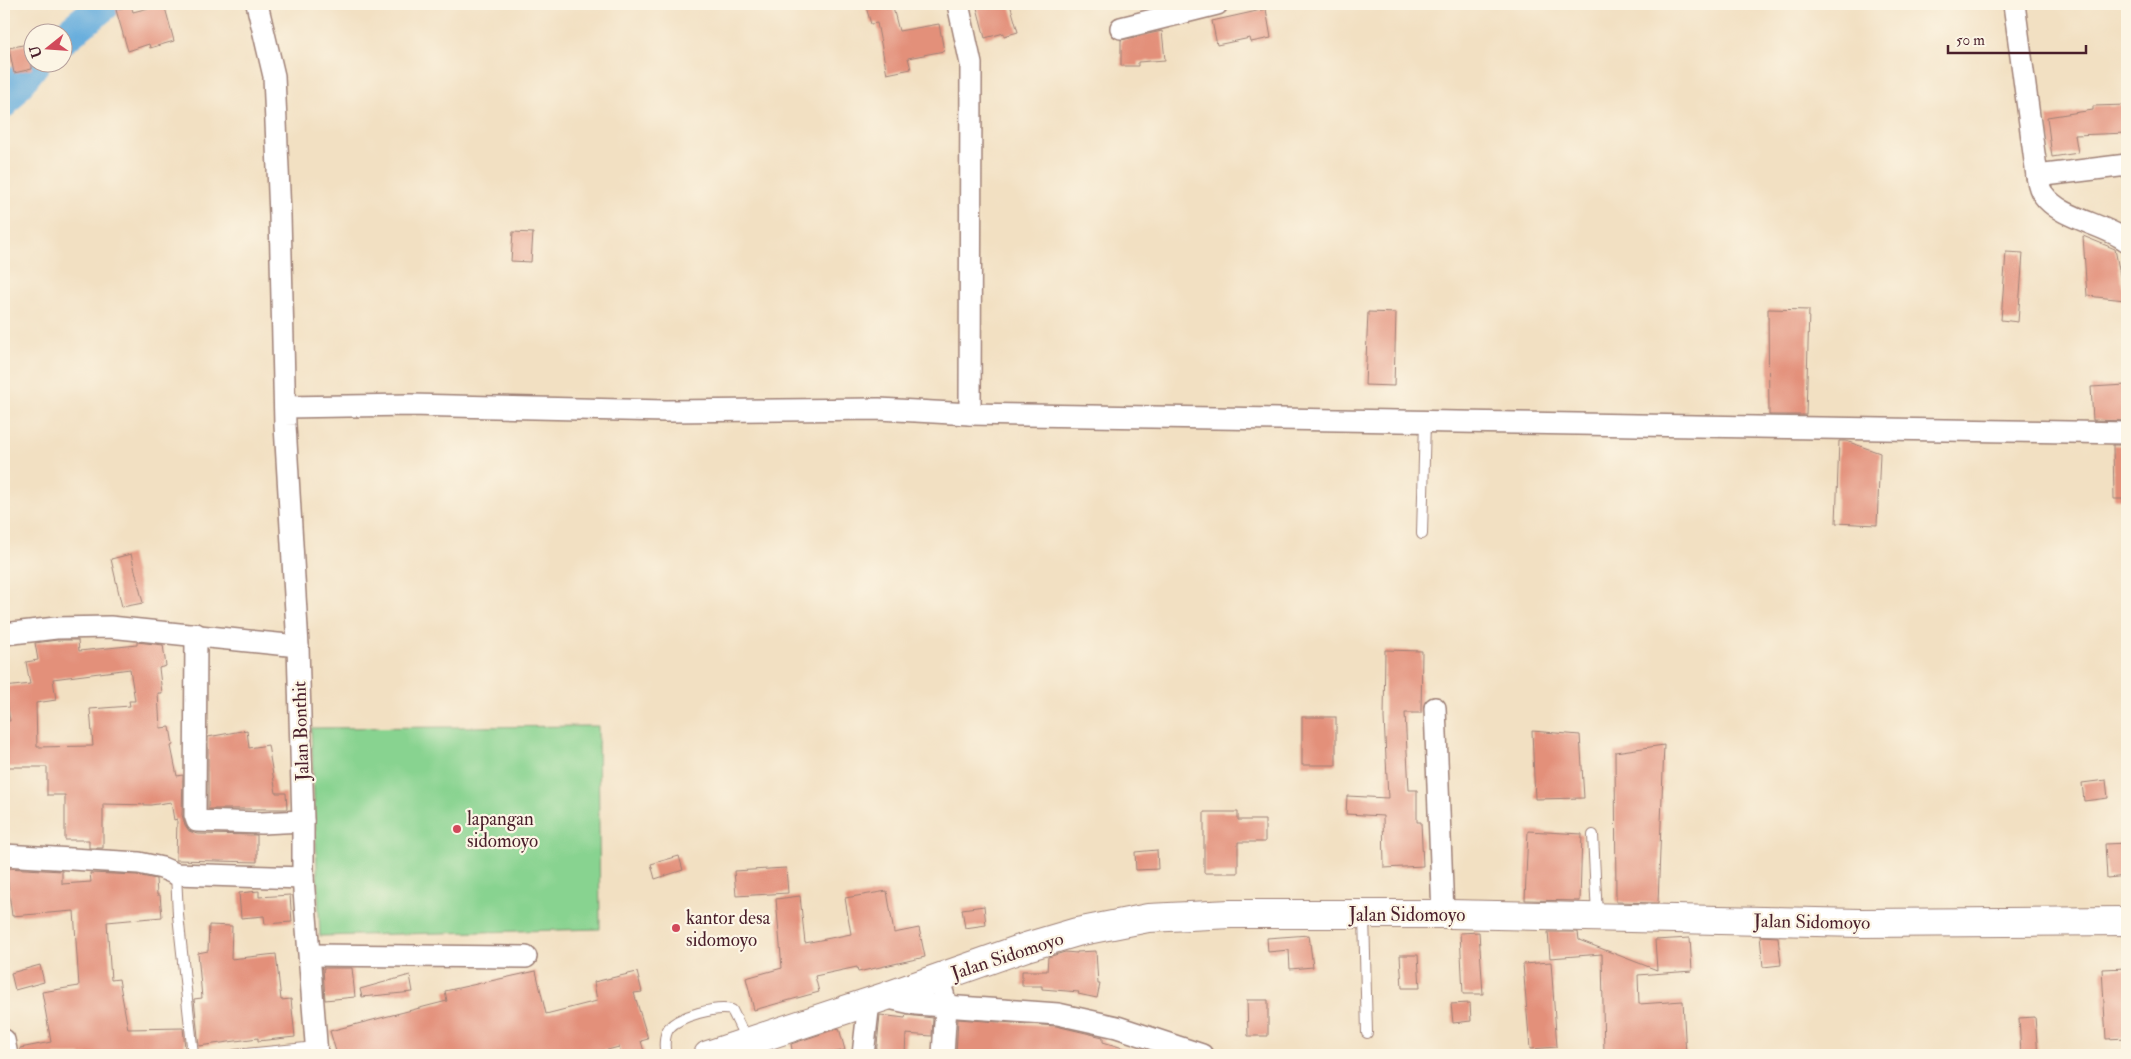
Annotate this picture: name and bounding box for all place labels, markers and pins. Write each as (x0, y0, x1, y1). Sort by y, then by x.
place label: lapangan sidomoyo (467, 807, 538, 853)
marker: lapangan sidomoyo (451, 823, 463, 835)
place label: kantor desa sidomoyo (686, 906, 771, 952)
marker: kantor desa sidomoyo (670, 922, 682, 934)

